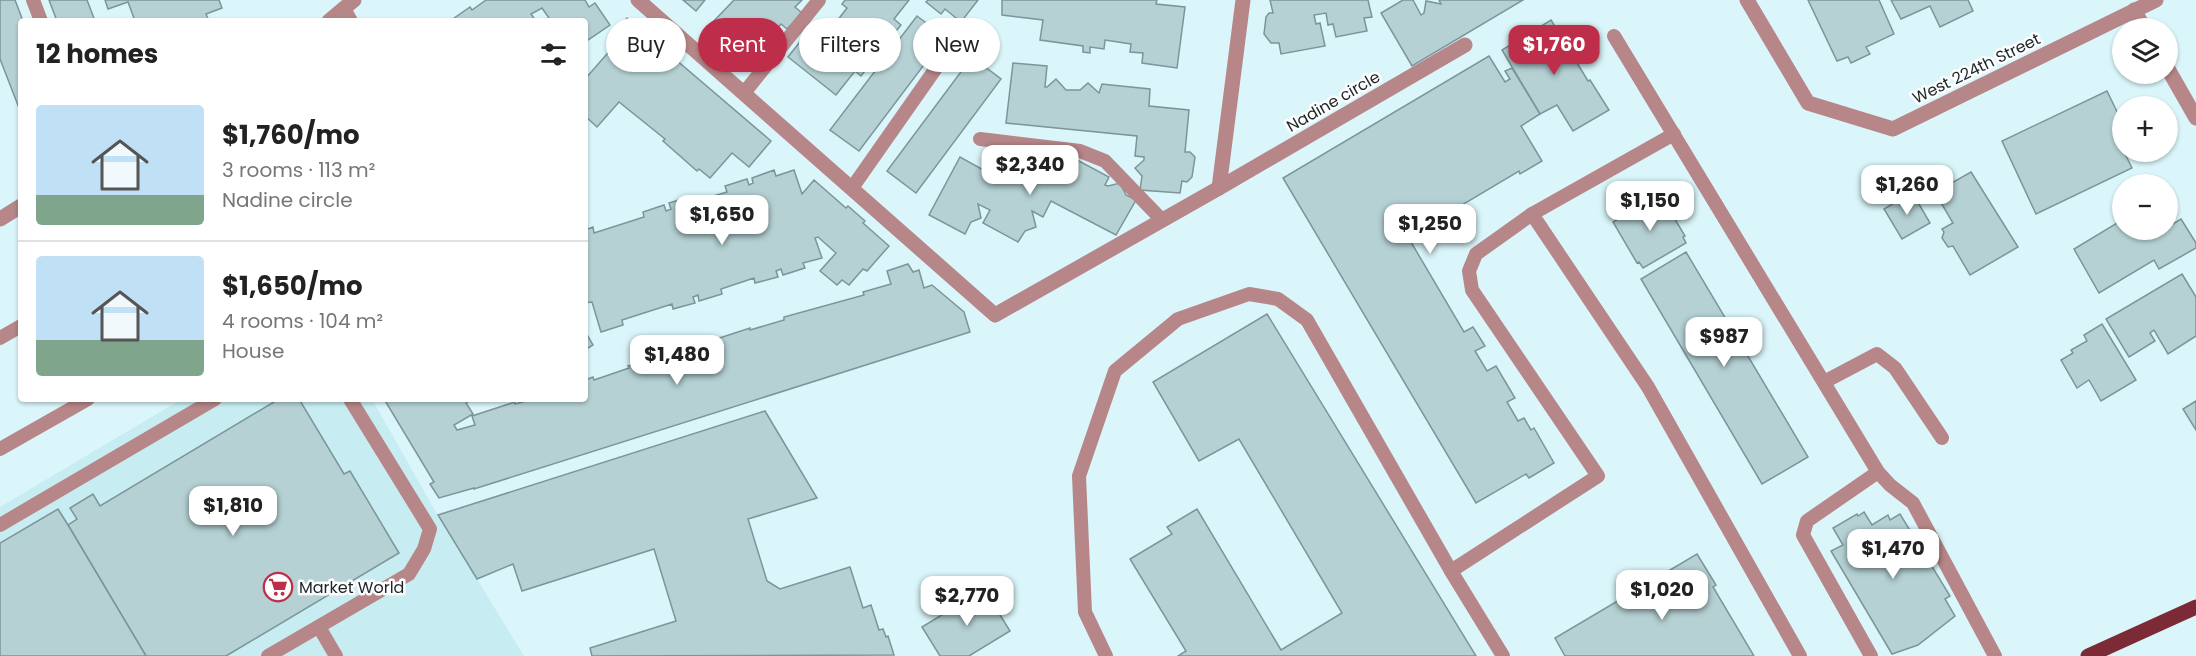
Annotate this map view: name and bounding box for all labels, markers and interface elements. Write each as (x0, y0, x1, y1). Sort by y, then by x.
chip: Buy (606, 18, 686, 72)
chip: Rent (698, 18, 787, 72)
chip: Filters (799, 18, 901, 72)
chip: New (913, 18, 1000, 72)
map controls (2112, 18, 2178, 240)
button: layers (2112, 18, 2178, 84)
pin: $1,760 (1505, 25, 1603, 76)
street label: West 224th Street (1908, 27, 2044, 109)
text: $1,760 (1523, 30, 1585, 58)
text: 12 homes (36, 36, 158, 72)
icon: filters (537, 38, 570, 71)
street label: Nadine circle (1282, 65, 1384, 138)
button: + (2112, 96, 2178, 162)
text: $1,760/mo (222, 117, 360, 153)
icon: home (84, 129, 156, 201)
pin: $2,340 (981, 145, 1079, 196)
text: $2,340 (996, 150, 1065, 178)
text: 3 rooms · 113 m² (222, 156, 375, 184)
pin: $1,260 (1858, 165, 1956, 216)
text: $1,260 (1875, 170, 1939, 198)
button: − (2112, 174, 2178, 240)
pin: $1,150 (1601, 181, 1699, 232)
text: Nadine circle (222, 186, 353, 214)
text: $1,150 (1620, 186, 1680, 214)
pin: $1,650 (673, 195, 771, 246)
text: $1,650 (689, 200, 755, 228)
pin: $1,250 (1381, 204, 1479, 255)
text: $1,250 (1398, 209, 1462, 237)
text: $1,650/mo (222, 268, 363, 304)
icon: home (84, 280, 156, 352)
text: 4 rooms · 104 m² (222, 307, 383, 335)
pin: $987 (1688, 317, 1760, 368)
text: $987 (1699, 322, 1749, 350)
pin: $1,480 (628, 335, 726, 386)
text: House (222, 337, 284, 365)
text: $1,480 (644, 340, 710, 368)
pin: $1,810 (184, 486, 282, 537)
text: $1,810 (203, 491, 263, 519)
pin: $1,470 (1844, 529, 1942, 580)
text: $1,470 (1861, 534, 1925, 562)
pin: $1,020 (1613, 570, 1711, 621)
supermarket icon: Market World (262, 571, 294, 603)
text: $1,020 (1630, 575, 1694, 603)
place label: Market World (299, 576, 404, 599)
pin: $2,770 (918, 576, 1016, 627)
text: $2,770 (935, 581, 999, 609)

